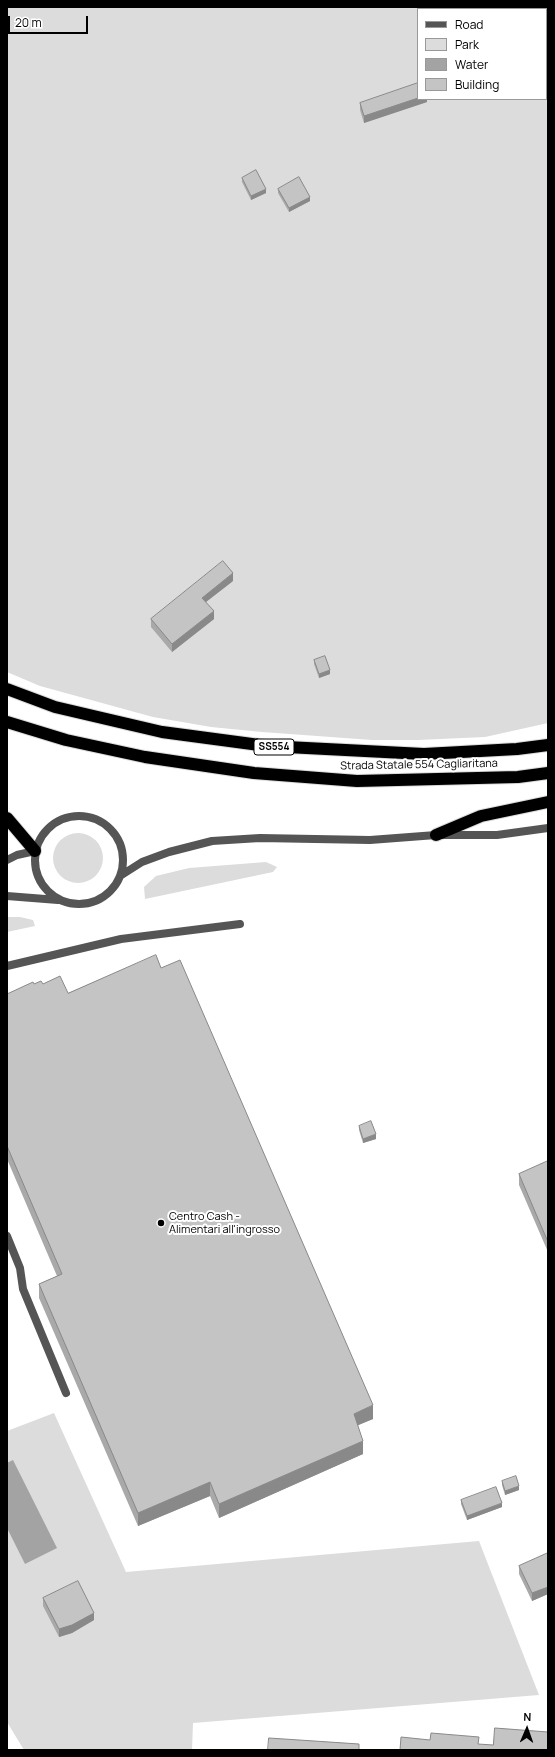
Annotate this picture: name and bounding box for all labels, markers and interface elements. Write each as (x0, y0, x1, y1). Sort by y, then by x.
scale bar (10, 8, 90, 34)
legend (417, 8, 547, 100)
text: 20 m (15, 14, 42, 31)
text: Road (455, 16, 483, 33)
text: Park (455, 36, 479, 53)
text: Water (455, 56, 488, 73)
text: Building (455, 76, 499, 93)
road number: SS554 (254, 739, 294, 755)
street label: Strada Statale 554 Cagliaritana (340, 757, 498, 773)
place label: Centro Cash - Alimentari all'ingrosso (169, 1210, 280, 1236)
marker: Centro Cash - Alimentari all'ingrosso (156, 1218, 166, 1228)
north arrow (507, 1709, 547, 1749)
text: N (523, 1709, 532, 1724)

